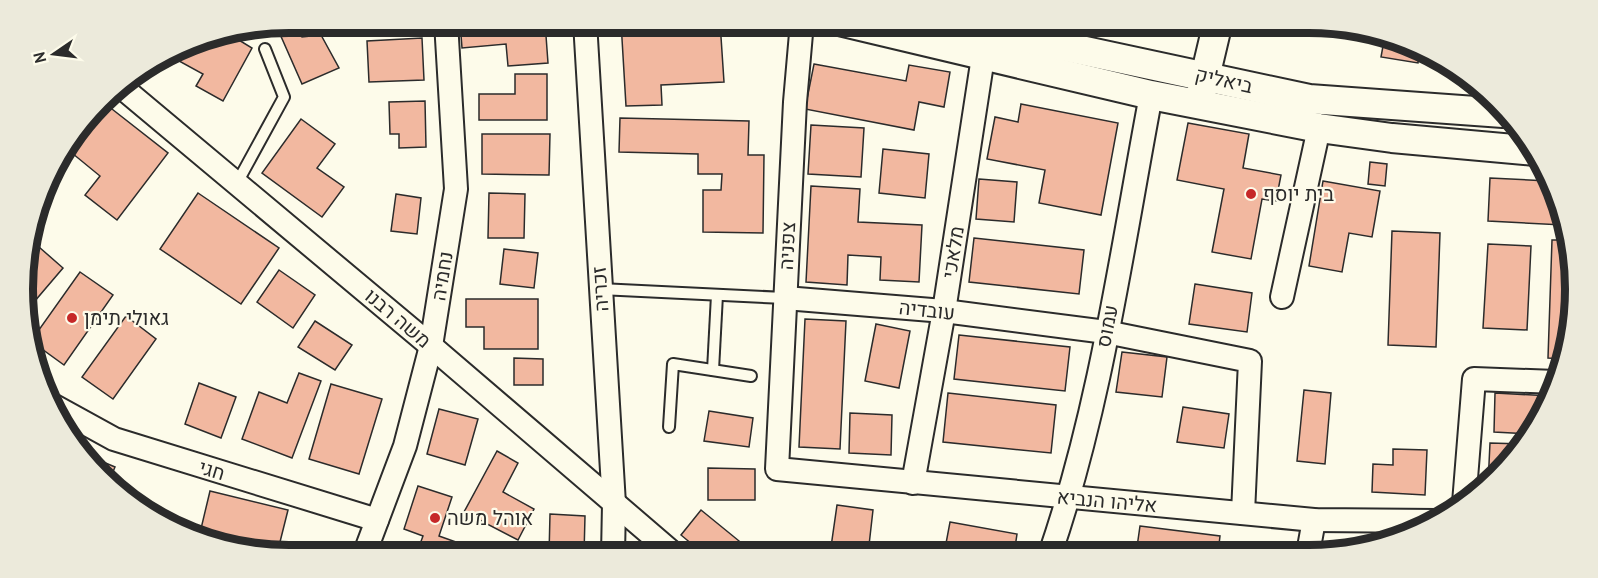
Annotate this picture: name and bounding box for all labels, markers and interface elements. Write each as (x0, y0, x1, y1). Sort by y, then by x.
north arrow (24, 24, 84, 84)
text: N (28, 50, 50, 65)
street label: ביאליק (1193, 61, 1256, 99)
place label: בית יוסף (1263, 181, 1334, 207)
marker: בית יוסף (1244, 187, 1258, 201)
street label: צפניה (773, 221, 801, 271)
street label: מלאכי (936, 224, 970, 280)
street label: נחמיה (425, 249, 459, 303)
street label: זכריה (585, 265, 615, 313)
street label: משה רבנו (359, 283, 437, 353)
street label: עובדיה (898, 294, 956, 326)
street label: עמוס (1090, 302, 1124, 350)
place label: גאולי תימן (84, 305, 169, 331)
marker: גאולי תימן (65, 311, 79, 325)
street label: חגי (196, 454, 228, 486)
street label: אליהו הנביא (1056, 484, 1158, 518)
place label: אוהל משה (447, 505, 533, 531)
marker: אוהל משה (428, 511, 442, 525)

